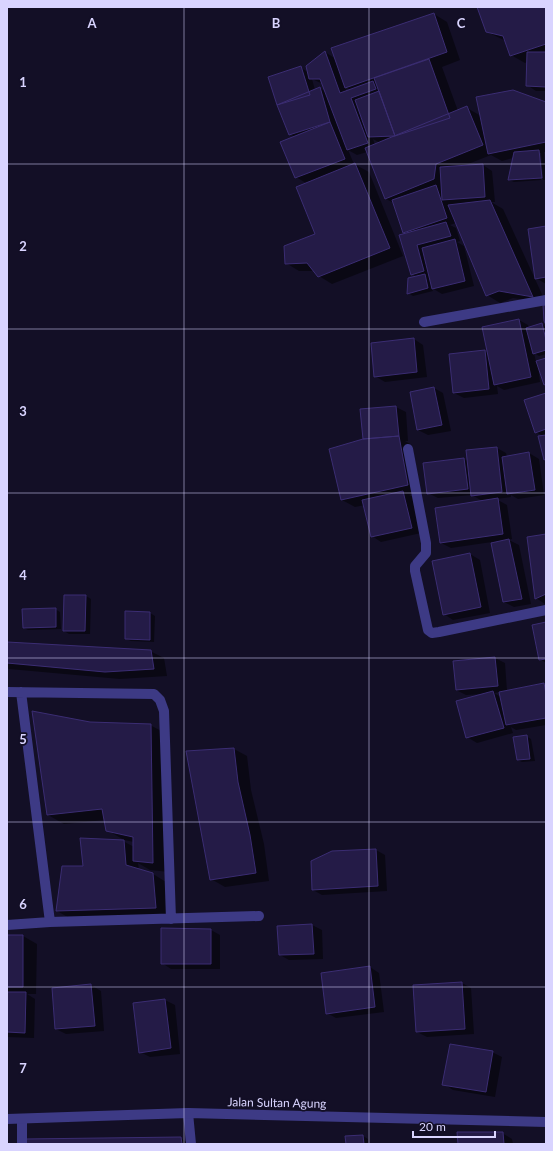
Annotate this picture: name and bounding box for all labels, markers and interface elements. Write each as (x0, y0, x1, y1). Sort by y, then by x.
text: A (86, 15, 97, 31)
text: B (272, 15, 281, 31)
text: C (457, 15, 466, 31)
text: 1 (19, 74, 27, 90)
text: 2 (19, 238, 27, 254)
text: 3 (19, 403, 27, 419)
text: 4 (19, 567, 27, 583)
text: 5 (19, 731, 27, 747)
text: 6 (19, 896, 27, 912)
text: 7 (19, 1060, 27, 1076)
street label: Jalan Sultan Agung (227, 1094, 327, 1111)
scale bar (413, 1113, 495, 1139)
text: 20 m (419, 1119, 446, 1134)

